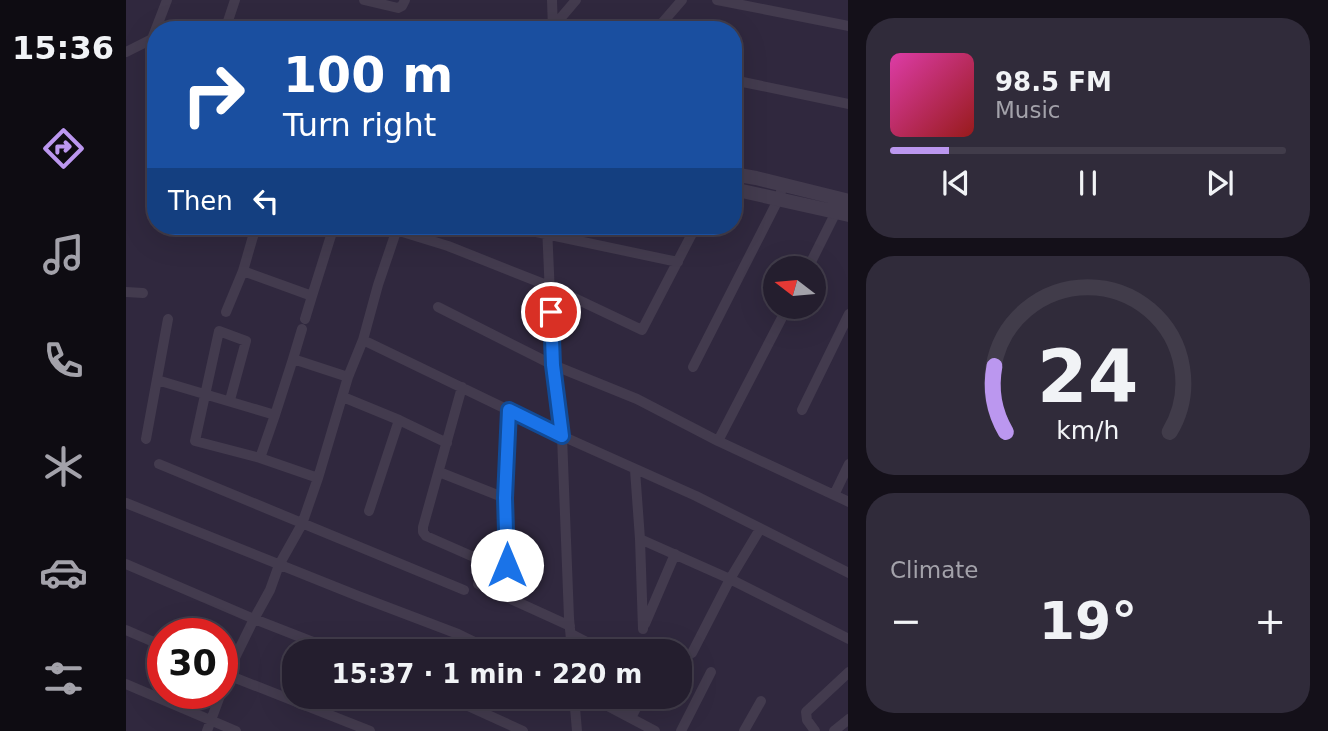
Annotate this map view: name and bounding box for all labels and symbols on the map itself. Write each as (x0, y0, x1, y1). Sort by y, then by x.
north arrow (763, 256, 826, 318)
pin (521, 282, 581, 342)
position arrow (470, 528, 544, 602)
speed limit sign: 30 (147, 618, 238, 709)

